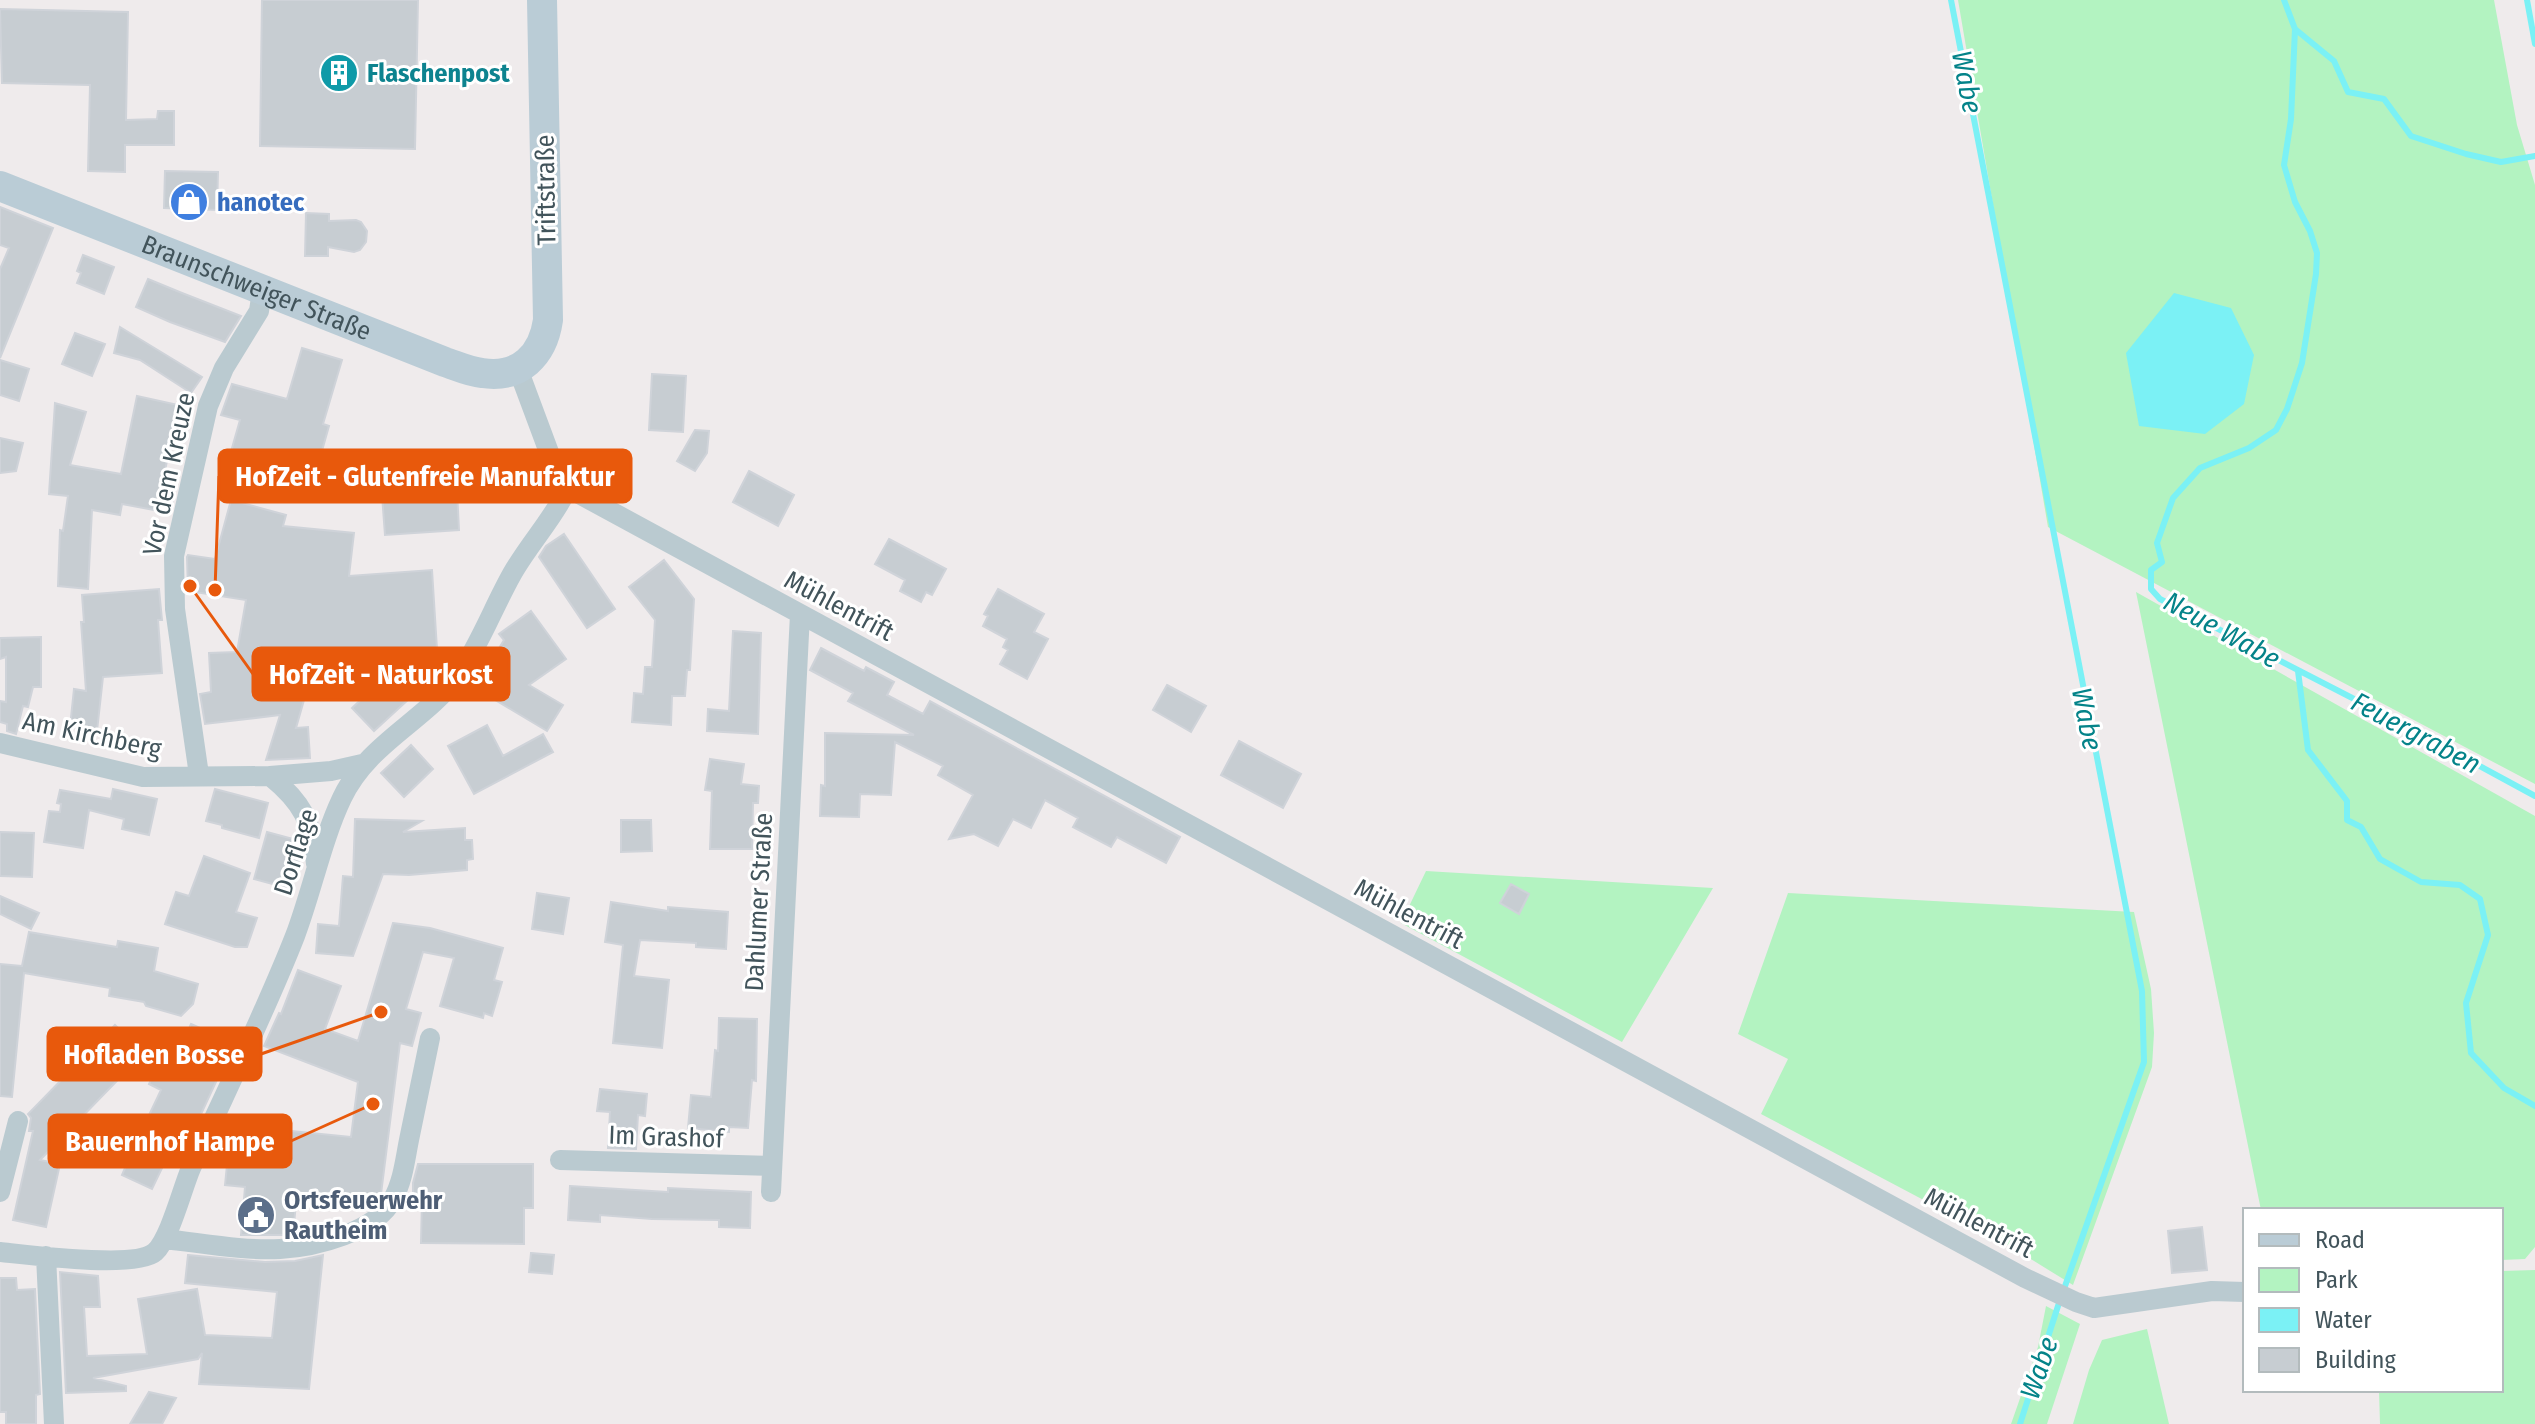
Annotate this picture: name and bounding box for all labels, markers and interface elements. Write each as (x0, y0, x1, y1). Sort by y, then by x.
water label: Wabe (1945, 48, 1989, 116)
building icon: Flaschenpost (318, 52, 360, 94)
place label: Flaschenpost (367, 58, 511, 89)
street label: Triftstraße (530, 134, 562, 246)
shop icon: hanotec (168, 181, 210, 223)
place label: hanotec (217, 187, 305, 218)
street label: Braunschweiger Straße (137, 228, 376, 347)
street label: Vor dem Kreuze (137, 390, 201, 558)
callout: HofZeit - Glutenfreie Manufaktur (219, 450, 631, 502)
text: HofZeit - Glutenfreie Manufaktur (235, 460, 615, 493)
street label: Mühlentrift (779, 564, 900, 648)
water label: Neue Wabe (2158, 585, 2286, 675)
callout: HofZeit - Naturkost (253, 648, 509, 700)
text: HofZeit - Naturkost (269, 658, 494, 691)
water label: Wabe (2065, 685, 2109, 753)
water label: Feuergraben (2346, 685, 2486, 781)
street label: Am Kirchberg (20, 705, 165, 765)
street label: Dorflage (267, 805, 325, 899)
street label: Dahlumer Straße (739, 812, 779, 992)
street label: Mühlentrift (1349, 872, 1470, 956)
callout: Hofladen Bosse (48, 1028, 261, 1080)
text: Hofladen Bosse (64, 1038, 244, 1071)
callout: Bauernhof Hampe (49, 1115, 291, 1167)
street label: Im Grashof (608, 1120, 726, 1155)
text: Bauernhof Hampe (65, 1125, 275, 1158)
street label: Mühlentrift (1919, 1181, 2040, 1265)
place label: Ortsfeuerwehr Rautheim (284, 1185, 443, 1246)
public building icon: Ortsfeuerwehr Rautheim (235, 1194, 277, 1236)
legend (2243, 1208, 2503, 1392)
text: Road (2315, 1226, 2365, 1254)
text: Park (2315, 1266, 2358, 1294)
text: Water (2315, 1306, 2372, 1334)
water label: Wabe (2013, 1333, 2065, 1403)
text: Building (2315, 1346, 2397, 1374)

